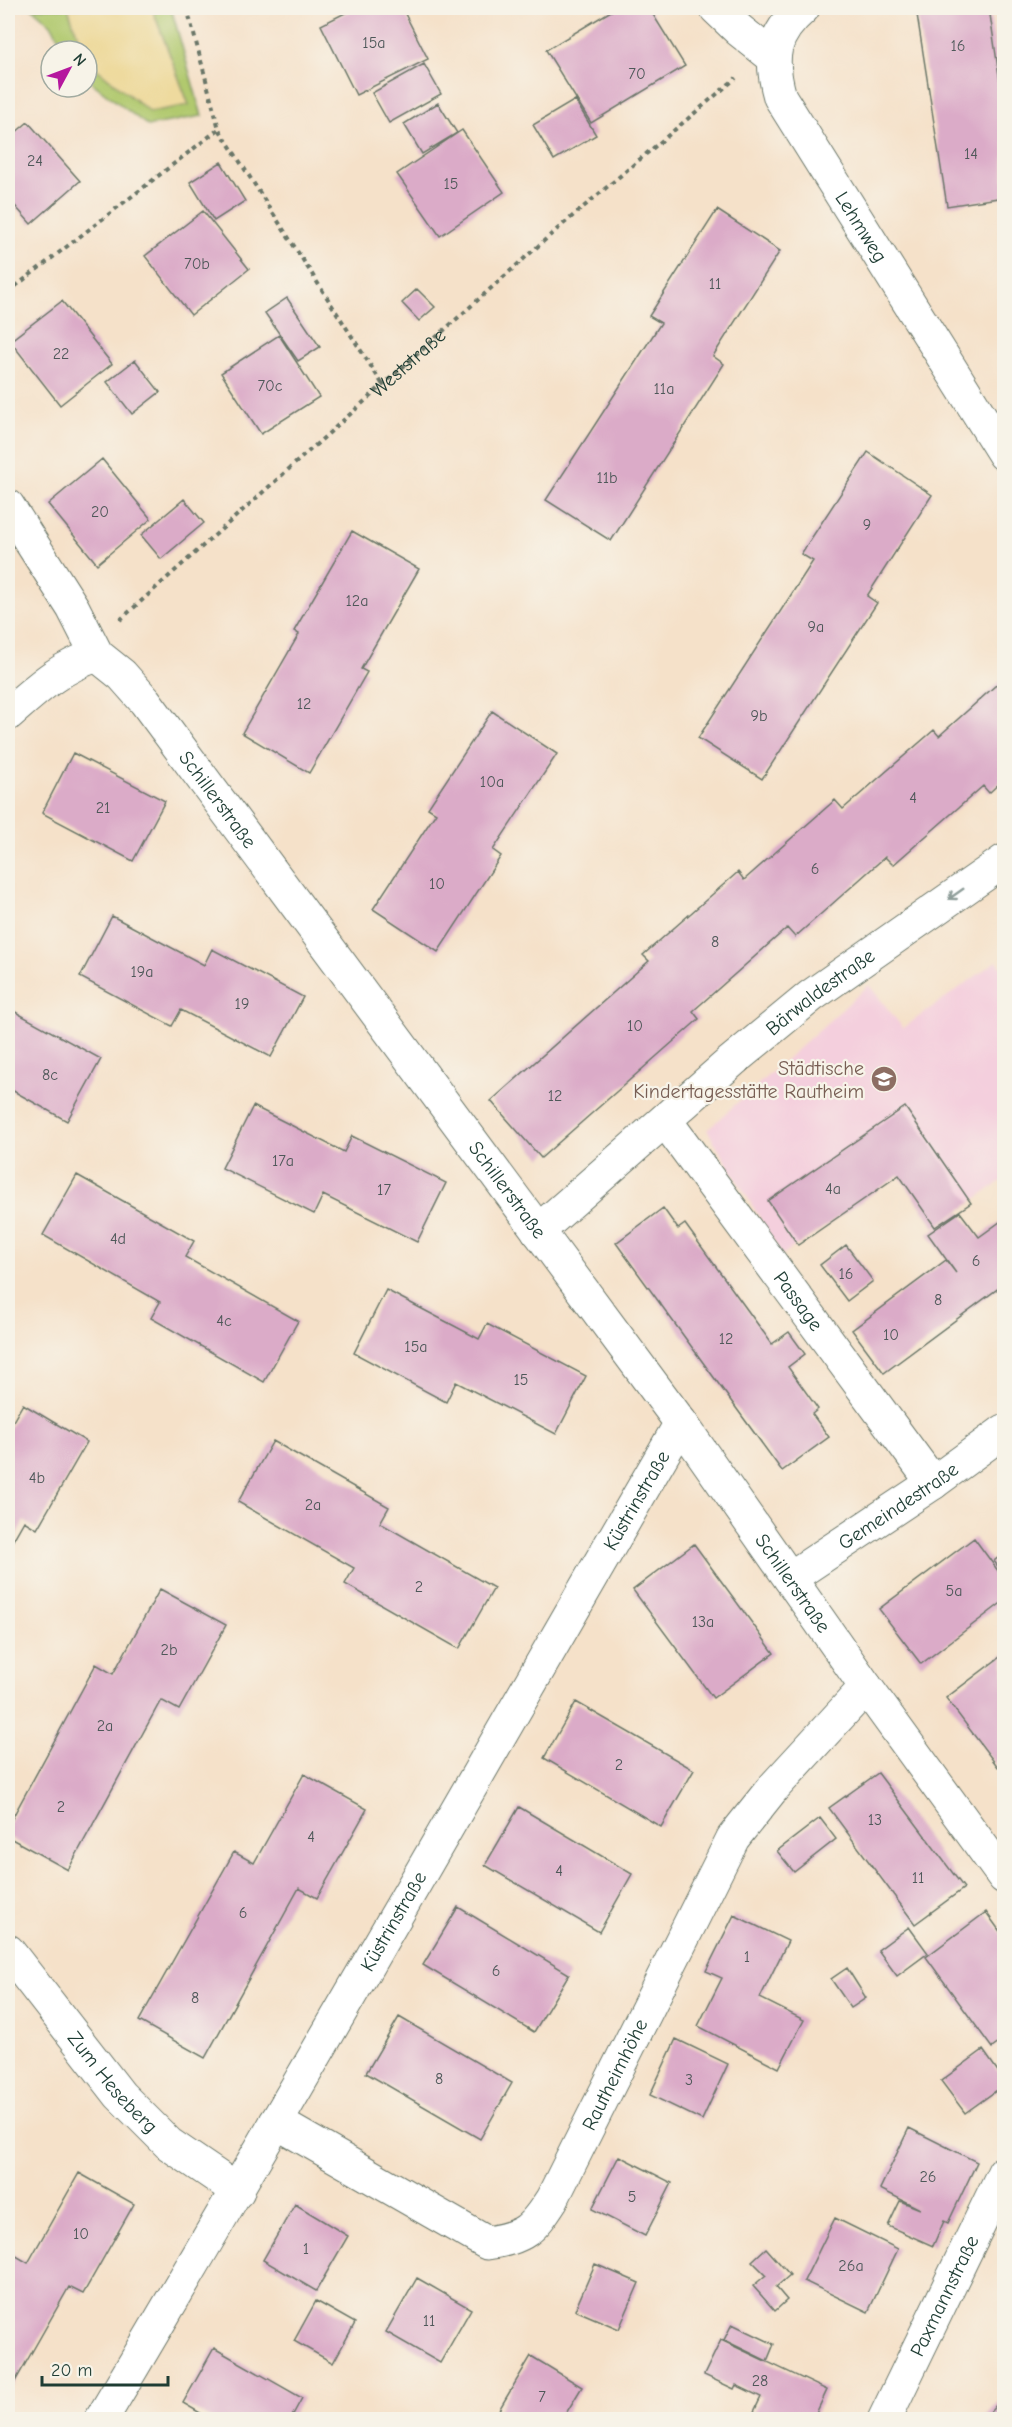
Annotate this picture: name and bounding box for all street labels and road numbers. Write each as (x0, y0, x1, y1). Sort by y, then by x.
street label: Lehmweg (830, 187, 892, 267)
street label: Weststraße (366, 324, 450, 403)
street label: Schillerstraße (174, 747, 261, 853)
street label: Bärwaldestraße (761, 944, 879, 1040)
street label: Schillerstraße (464, 1137, 551, 1243)
street label: Passage (769, 1267, 828, 1336)
street label: Küstrinstraße (599, 1447, 674, 1555)
street label: Gemeindestraße (834, 1457, 963, 1555)
street label: Schillerstraße (750, 1529, 835, 1637)
street label: Küstrinstraße (356, 1867, 431, 1976)
street label: Rautheimhöhe (577, 2015, 653, 2134)
street label: Zum Heseberg (63, 2027, 162, 2138)
street label: Paxmannstraße (906, 2232, 984, 2360)

